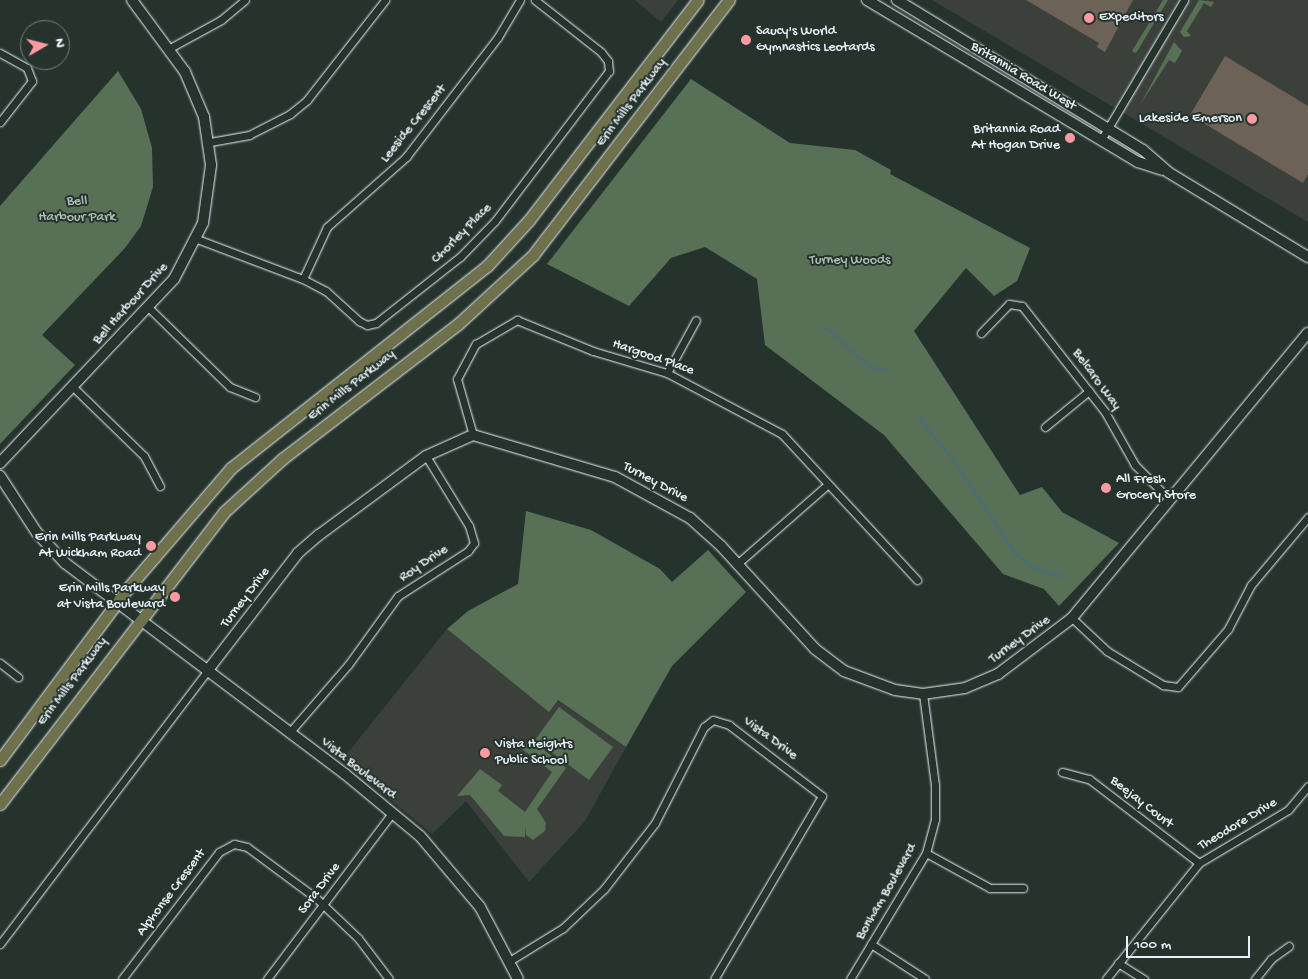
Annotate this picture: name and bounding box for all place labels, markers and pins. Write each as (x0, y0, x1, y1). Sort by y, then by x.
place label: Expeditors (1099, 10, 1164, 26)
marker: Expeditors (1083, 12, 1095, 24)
place label: Saucy's World Gymnastics Leotards (756, 24, 875, 56)
marker: Saucy's World Gymnastics Leotards (740, 34, 752, 46)
place label: Lakeside Emerson (1139, 111, 1242, 127)
marker: Lakeside Emerson (1246, 113, 1258, 125)
place label: Britannia Road At Hogan Drive (971, 122, 1060, 154)
marker: Britannia Road At Hogan Drive (1064, 132, 1076, 144)
place label: All Fresh Grocery Store (1116, 472, 1196, 504)
marker: All Fresh Grocery Store (1100, 482, 1112, 494)
place label: Erin Mills Parkway At Wickham Road (35, 530, 141, 562)
marker: Erin Mills Parkway At Wickham Road (145, 540, 157, 552)
place label: Erin Mills Parkway at Vista Boulevard (57, 581, 165, 614)
marker: Erin Mills Parkway at Vista Boulevard (169, 591, 181, 603)
place label: Vista Heights Public School (495, 737, 572, 770)
marker: Vista Heights Public School (479, 747, 491, 759)

